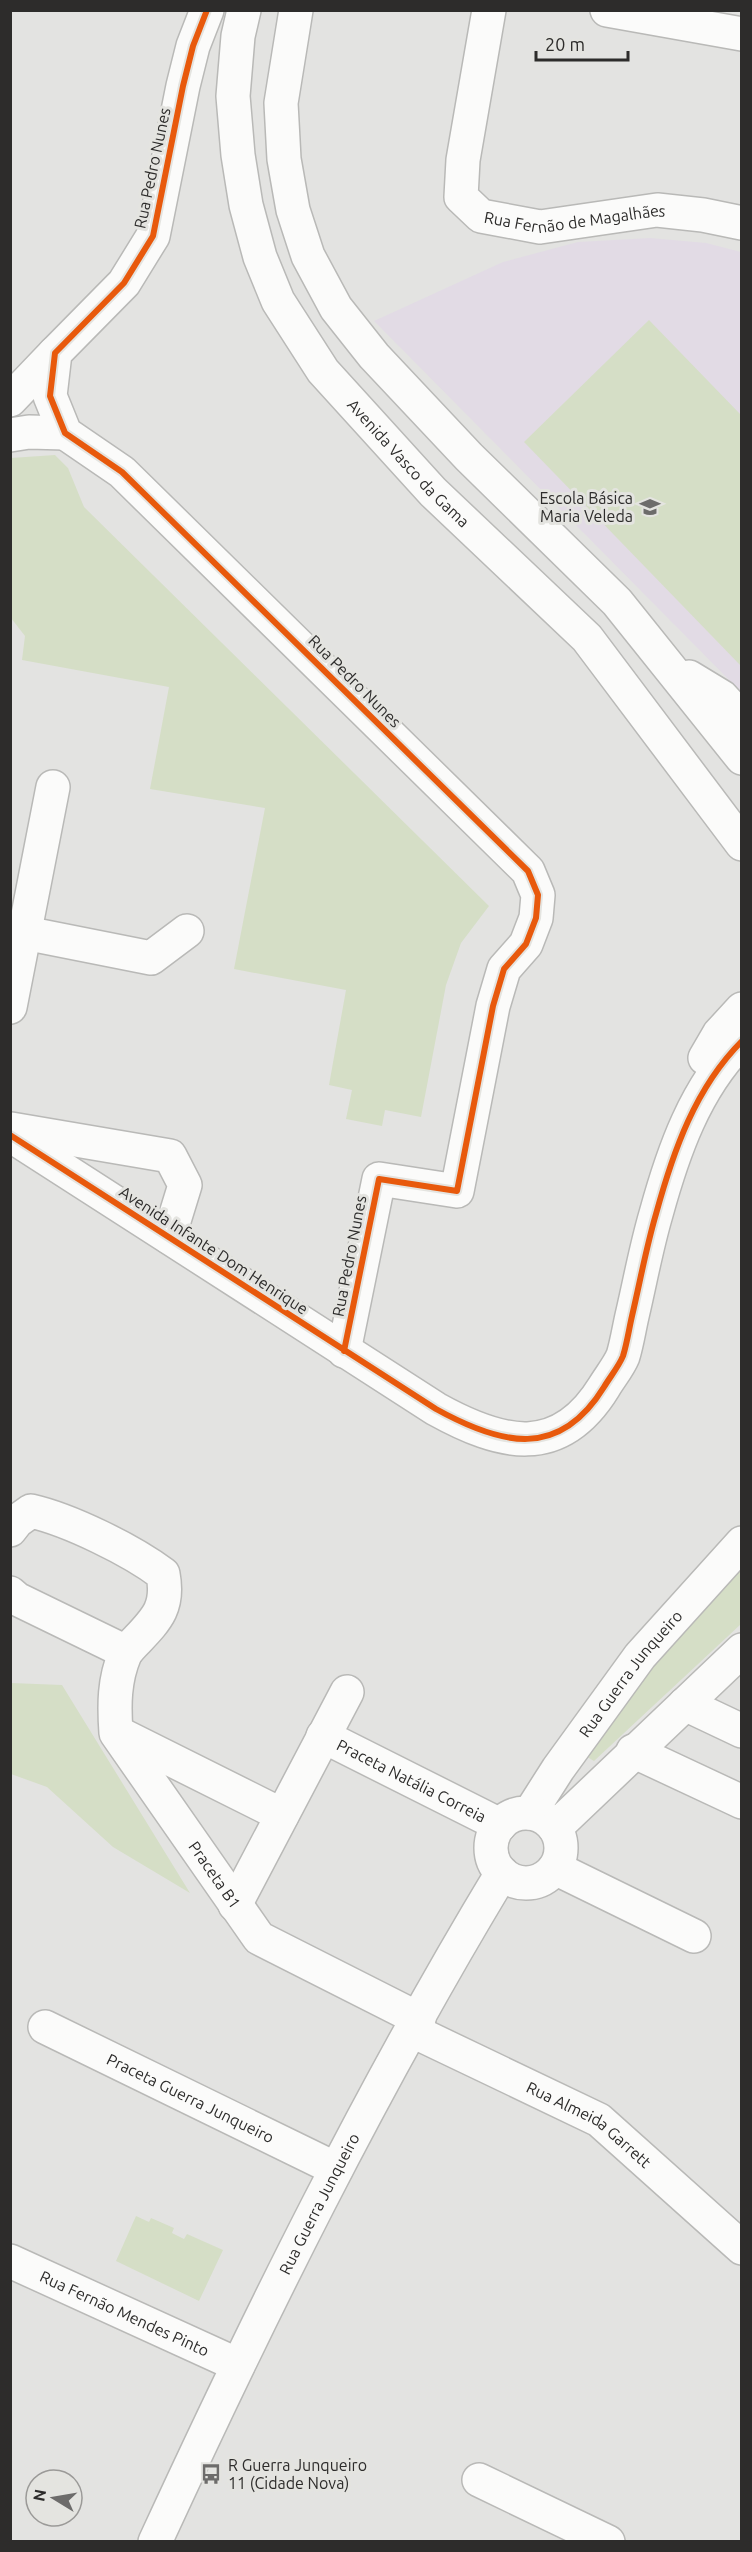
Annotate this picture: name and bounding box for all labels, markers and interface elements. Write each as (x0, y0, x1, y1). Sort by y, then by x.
scale bar (536, 24, 628, 62)
text: 20 m (545, 34, 585, 54)
street label: Rua Pedro Nunes (130, 106, 174, 230)
street label: Rua Fernão de Magalhães (483, 201, 667, 236)
street label: Avenida Vasco da Gama (344, 395, 473, 531)
place label: Escola Básica Maria Veleda (539, 489, 633, 525)
school or university icon: Escola Básica Maria Veleda (638, 495, 662, 519)
street label: Rua Pedro Nunes (305, 631, 405, 731)
street label: Avenida Infante Dom Henrique (116, 1182, 312, 1318)
street label: Rua Pedro Nunes (328, 1194, 370, 1318)
street label: Rua Guerra Junqueiro (575, 1607, 686, 1741)
street label: Praceta Natália Correia (334, 1735, 489, 1826)
street label: Praceta B1 (185, 1838, 244, 1912)
street label: Praceta Guerra Junqueiro (104, 2050, 277, 2146)
street label: Rua Almeida Garrett (524, 2078, 655, 2172)
street label: Rua Guerra Junqueiro (275, 2130, 363, 2277)
street label: Rua Fernão Mendes Pinto (37, 2267, 212, 2360)
place label: R Guerra Junqueiro 11 (Cidade Nova) (228, 2456, 367, 2493)
bus stop icon: R Guerra Junqueiro 11 (Cidade Nova) (199, 2462, 223, 2486)
north arrow (24, 2468, 84, 2528)
text: N (29, 2488, 49, 2503)

